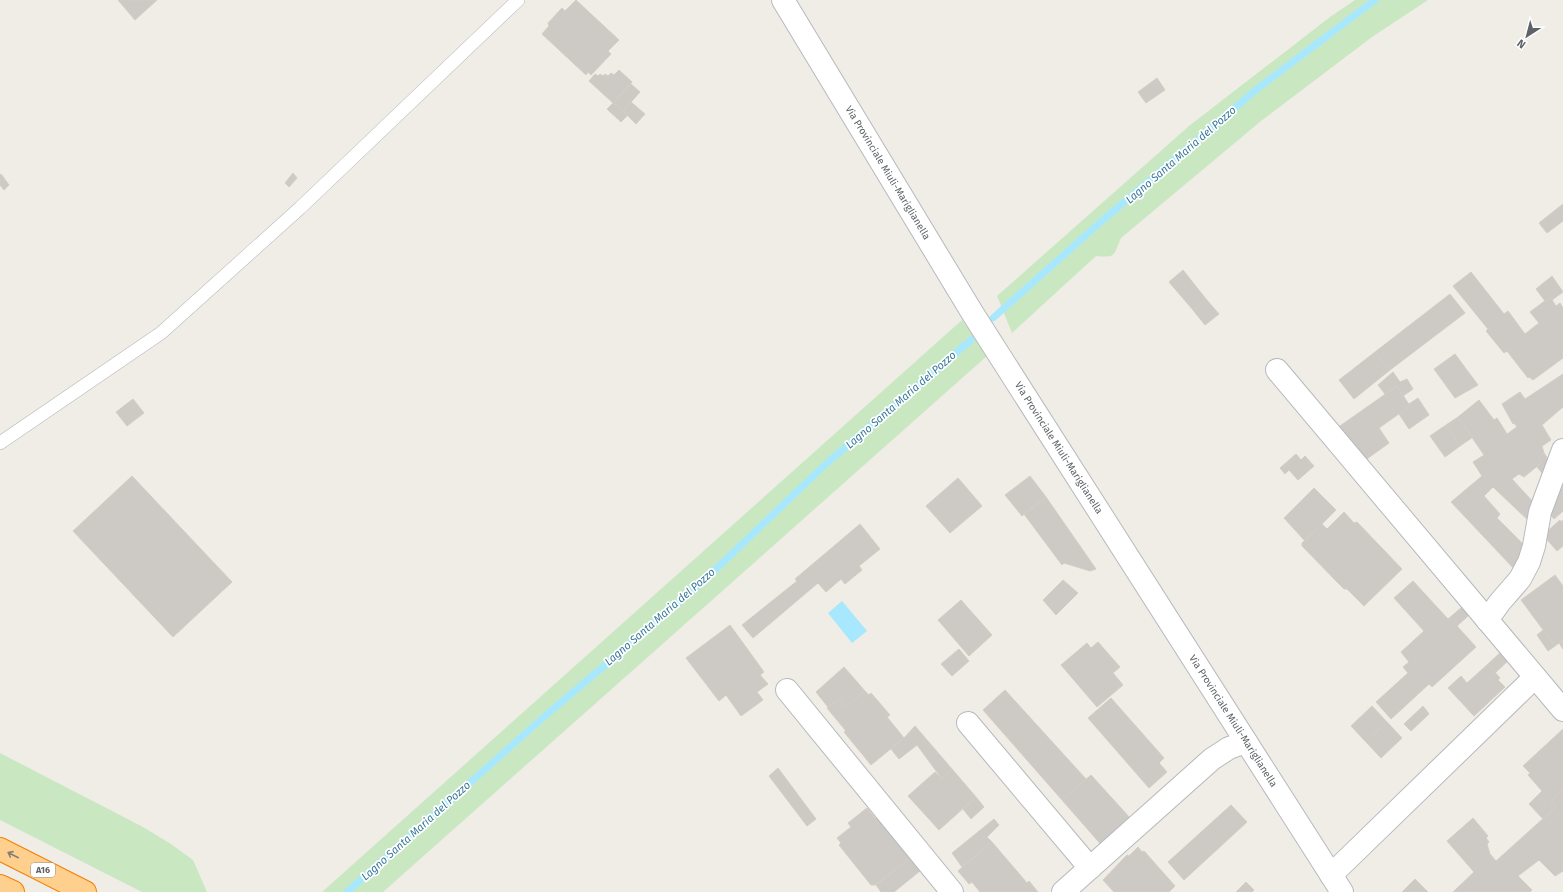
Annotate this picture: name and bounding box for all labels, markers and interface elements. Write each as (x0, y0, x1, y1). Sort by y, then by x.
north arrow (1507, 16, 1547, 56)
text: N (1515, 36, 1528, 51)
water label: Lagno Santa Maria del Pozzo (1123, 103, 1239, 207)
street label: Via Provinciale Miuli-Mariglianella (843, 104, 933, 242)
water label: Lagno Santa Maria del Pozzo (843, 348, 959, 452)
street label: Via Provinciale Miuli-Mariglianella (1012, 380, 1105, 516)
water label: Lagno Santa Maria del Pozzo (602, 565, 718, 669)
street label: Via Provinciale Miuli-Mariglianella (1186, 653, 1279, 789)
water label: Lagno Santa Maria del Pozzo (359, 779, 473, 883)
one-way arrow (7, 851, 19, 859)
road number: A16 (31, 863, 55, 877)

